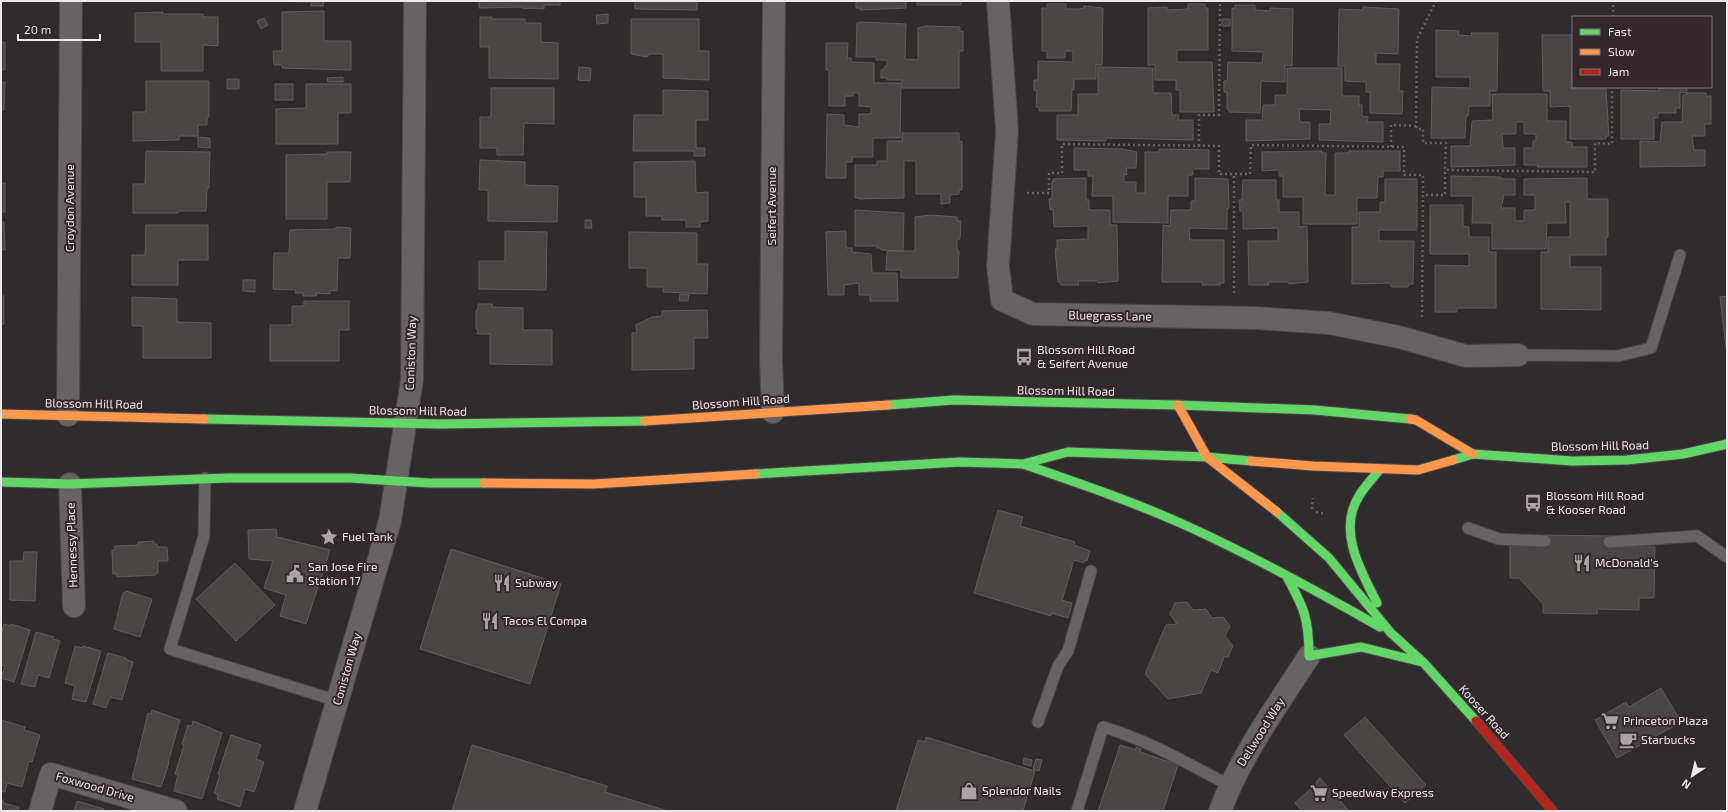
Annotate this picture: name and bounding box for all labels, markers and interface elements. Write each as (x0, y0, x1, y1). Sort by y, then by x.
scale bar (18, 16, 100, 42)
legend (1572, 16, 1712, 88)
text: 20 m (24, 22, 51, 36)
text: Fast (1608, 24, 1632, 38)
text: Slow (1608, 44, 1635, 58)
text: Jam (1608, 64, 1629, 78)
street label: Croydon Avenue (62, 164, 76, 252)
street label: Seifert Avenue (764, 166, 778, 246)
street label: Bluegrass Lane (1068, 307, 1152, 323)
street label: Coniston Way (402, 315, 418, 391)
place label: Blossom Hill Road & Seifert Avenue (1037, 342, 1135, 370)
bus stop icon: Blossom Hill Road & Seifert Avenue (1014, 347, 1034, 367)
street label: Blossom Hill Road (1017, 382, 1115, 398)
street label: Blossom Hill Road (691, 391, 790, 411)
street label: Blossom Hill Road (45, 395, 143, 411)
street label: Blossom Hill Road (369, 402, 467, 418)
street label: Blossom Hill Road (1551, 437, 1649, 453)
place label: Blossom Hill Road & Kooser Road (1546, 488, 1644, 516)
bus stop icon: Blossom Hill Road & Kooser Road (1523, 493, 1543, 513)
street label: Hennessy Place (63, 502, 79, 588)
place icon: Fuel Tank (319, 527, 339, 547)
place label: Fuel Tank (342, 529, 393, 543)
restaurant icon: McDonald's (1572, 553, 1592, 573)
place label: McDonald's (1595, 555, 1659, 569)
place label: San Jose Fire Station 17 (308, 559, 377, 587)
public building icon: San Jose Fire Station 17 (285, 564, 305, 584)
restaurant icon: Subway (492, 573, 512, 593)
place label: Subway (515, 575, 559, 589)
restaurant icon: Tacos El Compa (480, 611, 500, 631)
place label: Tacos El Compa (503, 613, 587, 627)
street label: Coniston Way (329, 630, 363, 707)
street label: Kooser Road (1457, 681, 1513, 741)
street label: Dellwood Way (1233, 694, 1287, 768)
supermarket icon: Princeton Plaza (1600, 711, 1620, 731)
place label: Princeton Plaza (1623, 713, 1708, 727)
cafe icon: Starbucks (1618, 730, 1638, 750)
place label: Starbucks (1641, 732, 1695, 746)
north arrow (1672, 756, 1712, 796)
street label: Foxwood Drive (54, 768, 136, 804)
text: N (1679, 777, 1693, 792)
shop icon: Splendor Nails (959, 781, 979, 801)
place label: Splendor Nails (982, 783, 1061, 797)
supermarket icon: Speedway Express (1309, 783, 1329, 803)
place label: Speedway Express (1332, 785, 1434, 799)

